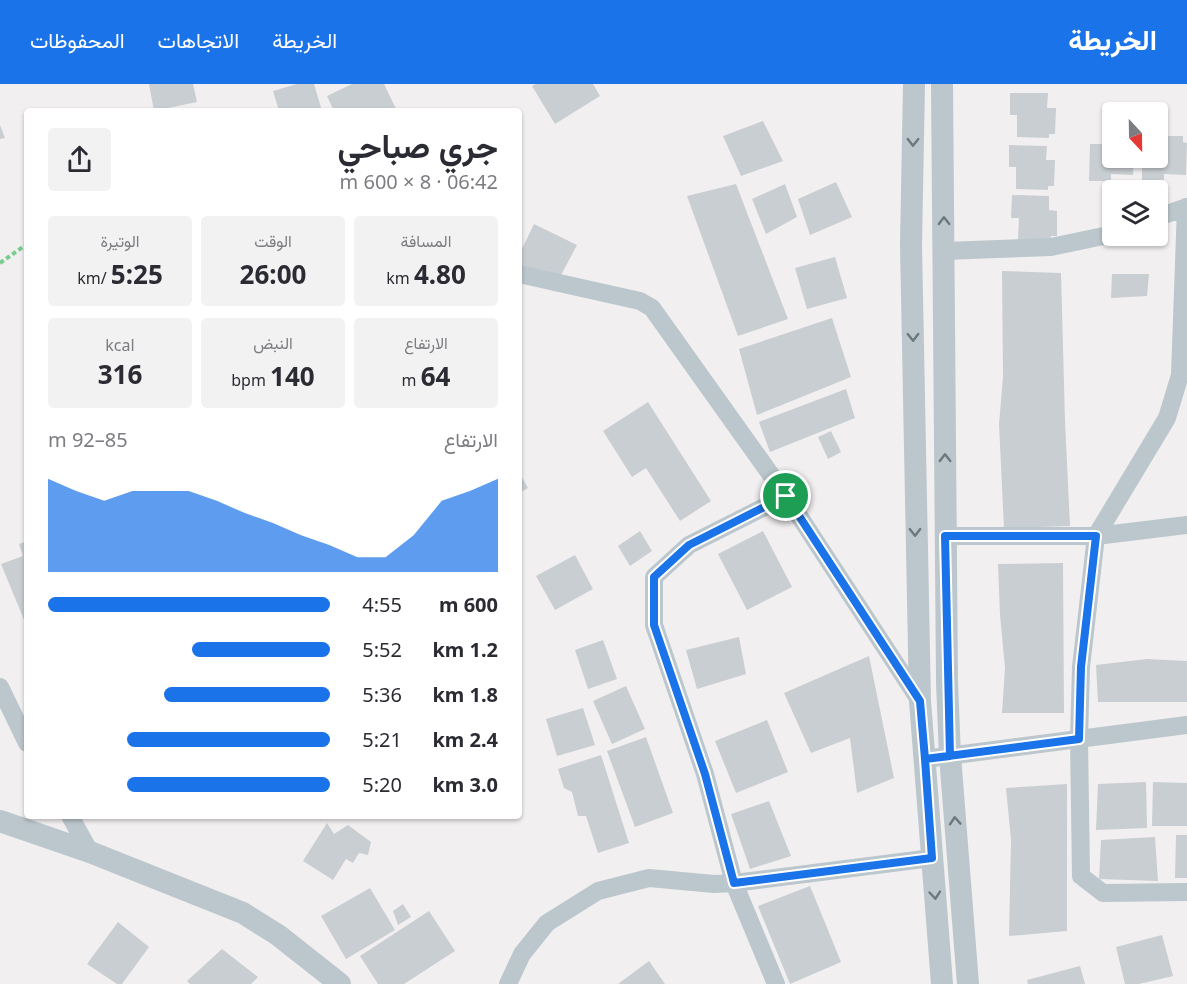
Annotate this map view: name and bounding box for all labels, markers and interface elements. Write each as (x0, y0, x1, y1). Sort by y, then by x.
text: الخريطة (1068, 20, 1157, 58)
text: المحفوظات (30, 26, 125, 54)
text: الاتجاهات (158, 26, 239, 54)
text: الخريطة (272, 26, 337, 54)
north arrow (1102, 102, 1168, 168)
map controls (1102, 102, 1168, 246)
text: جري صباحي (337, 123, 498, 168)
button: share (48, 128, 111, 191)
one-way arrow (907, 138, 919, 147)
text: 06:42 · 8 × 600 m (340, 168, 498, 195)
button: layers (1102, 180, 1168, 246)
one-way arrow (938, 217, 950, 226)
text: الوتيرة (100, 230, 140, 252)
text: الوقت (254, 230, 292, 252)
text: المسافة (401, 230, 451, 252)
text: 5:25 (111, 256, 163, 292)
text: 26:00 (240, 256, 306, 292)
text: 4.80 (414, 256, 466, 292)
text: /km (77, 267, 111, 289)
text: km (386, 267, 414, 289)
text: النبض (253, 332, 293, 354)
text: الارتفاع (404, 332, 448, 354)
one-way arrow (907, 333, 919, 342)
text: kcal (105, 334, 135, 356)
text: 316 (98, 356, 142, 392)
text: 140 (270, 358, 315, 394)
text: 64 (421, 358, 450, 394)
text: bpm (231, 369, 270, 391)
text: m (402, 369, 421, 391)
text: 85–92 m (48, 426, 128, 453)
text: الارتفاع (444, 426, 498, 453)
one-way arrow (939, 454, 951, 463)
pin (760, 470, 811, 521)
icon: arrive (769, 479, 802, 512)
one-way arrow (909, 528, 921, 537)
text: 4:55 (362, 591, 402, 618)
text: 600 m (439, 591, 498, 618)
text: 5:52 (362, 636, 402, 663)
text: 1.2 km (432, 636, 498, 663)
text: 5:36 (362, 681, 402, 708)
text: 1.8 km (432, 681, 498, 708)
text: 5:21 (362, 726, 402, 753)
text: 2.4 km (432, 726, 498, 753)
text: 5:20 (362, 771, 402, 798)
text: 3.0 km (432, 771, 498, 798)
one-way arrow (948, 817, 961, 826)
one-way arrow (928, 890, 941, 899)

